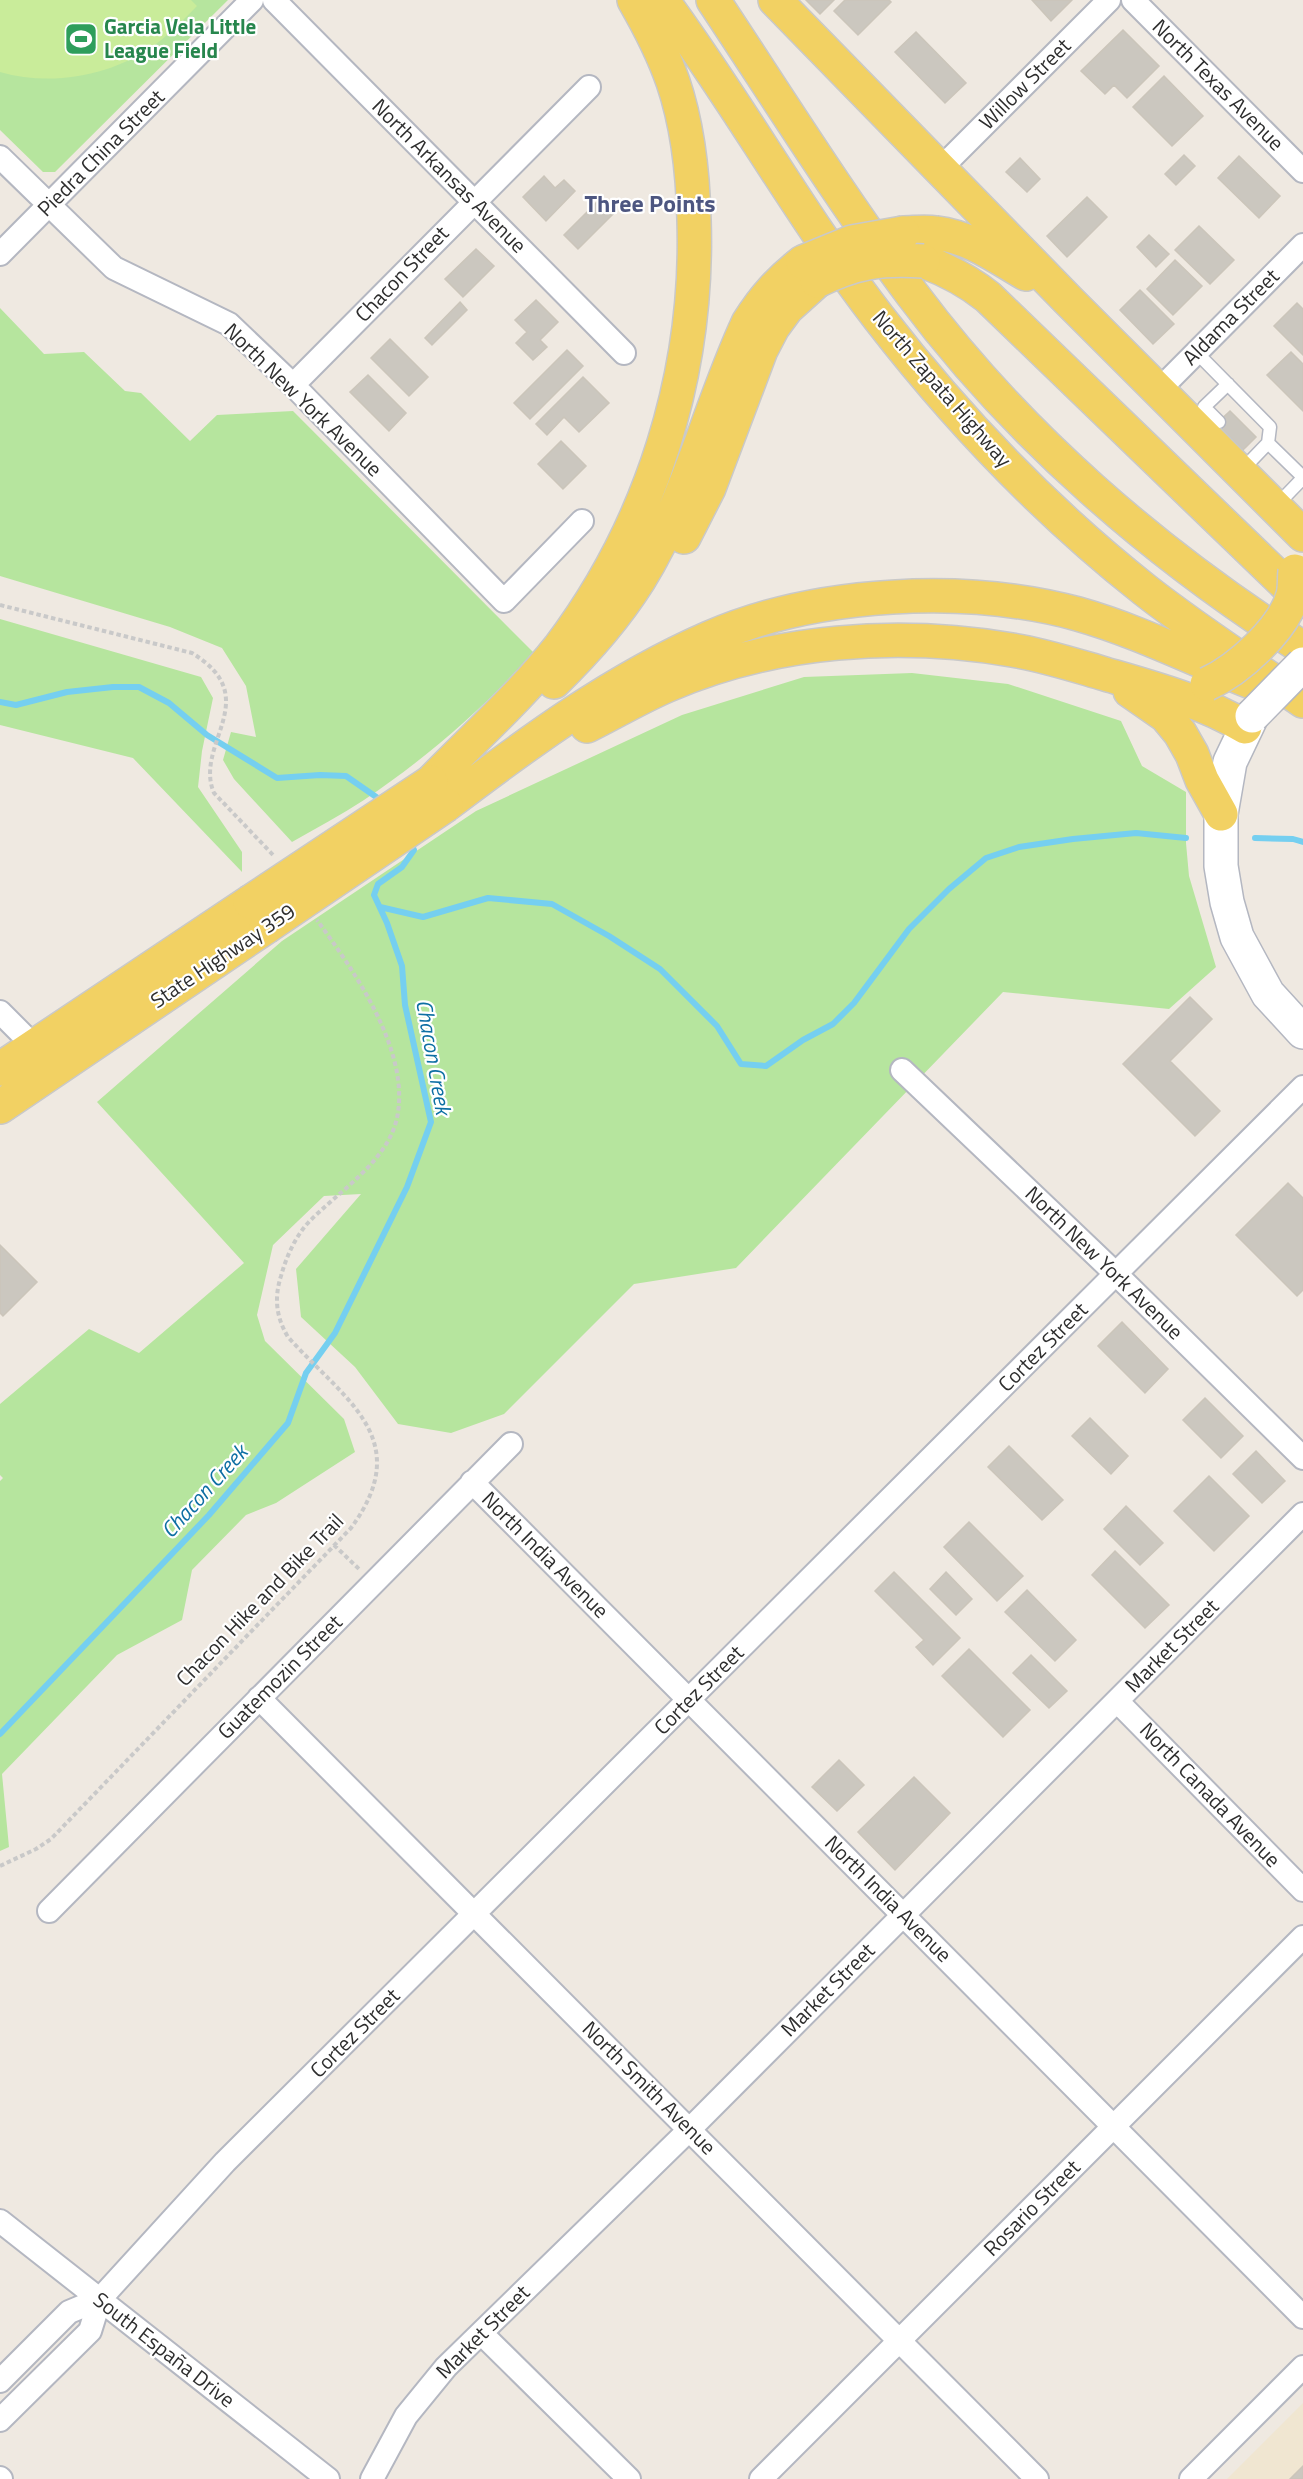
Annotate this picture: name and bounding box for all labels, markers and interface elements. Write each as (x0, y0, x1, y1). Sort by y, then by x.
place label: Garcia Vela Little League Field (104, 10, 256, 66)
street label: North Texas Avenue (1145, 11, 1292, 158)
sports icon: Garcia Vela Little League Field (63, 21, 99, 57)
street label: Willow Street (971, 30, 1078, 137)
street label: Piedra China Street (29, 81, 172, 223)
street label: North Arkansas Avenue (365, 91, 534, 260)
district label: Three Points (584, 185, 716, 221)
street label: Chacon Street (347, 217, 456, 329)
street label: Aldama Street (1174, 260, 1287, 372)
street label: North Zapata Highway (865, 303, 1020, 474)
street label: North New York Avenue (217, 315, 390, 484)
street label: State Highway 359 (144, 895, 301, 1016)
water label: Chacon Creek (407, 997, 461, 1119)
street label: North New York Avenue (1018, 1178, 1191, 1347)
street label: Cortez Street (990, 1294, 1095, 1399)
water label: Chacon Creek (152, 1435, 257, 1546)
street label: North India Avenue (475, 1483, 617, 1625)
street label: Chacon Hike and Bike Trail (168, 1506, 351, 1693)
street label: Market Street (1117, 1590, 1226, 1700)
street label: Guatemozin Street (210, 1606, 350, 1746)
street label: Cortez Street (646, 1637, 751, 1742)
street label: North Canada Avenue (1133, 1714, 1289, 1874)
street label: North India Avenue (818, 1827, 960, 1969)
street label: Market Street (773, 1934, 882, 2044)
street label: Cortez Street (302, 1980, 407, 2085)
street label: North Smith Avenue (575, 2013, 724, 2162)
street label: Rosario Street (975, 2151, 1088, 2263)
street label: Market Street (428, 2276, 537, 2386)
street label: South España Drive (87, 2284, 242, 2415)

